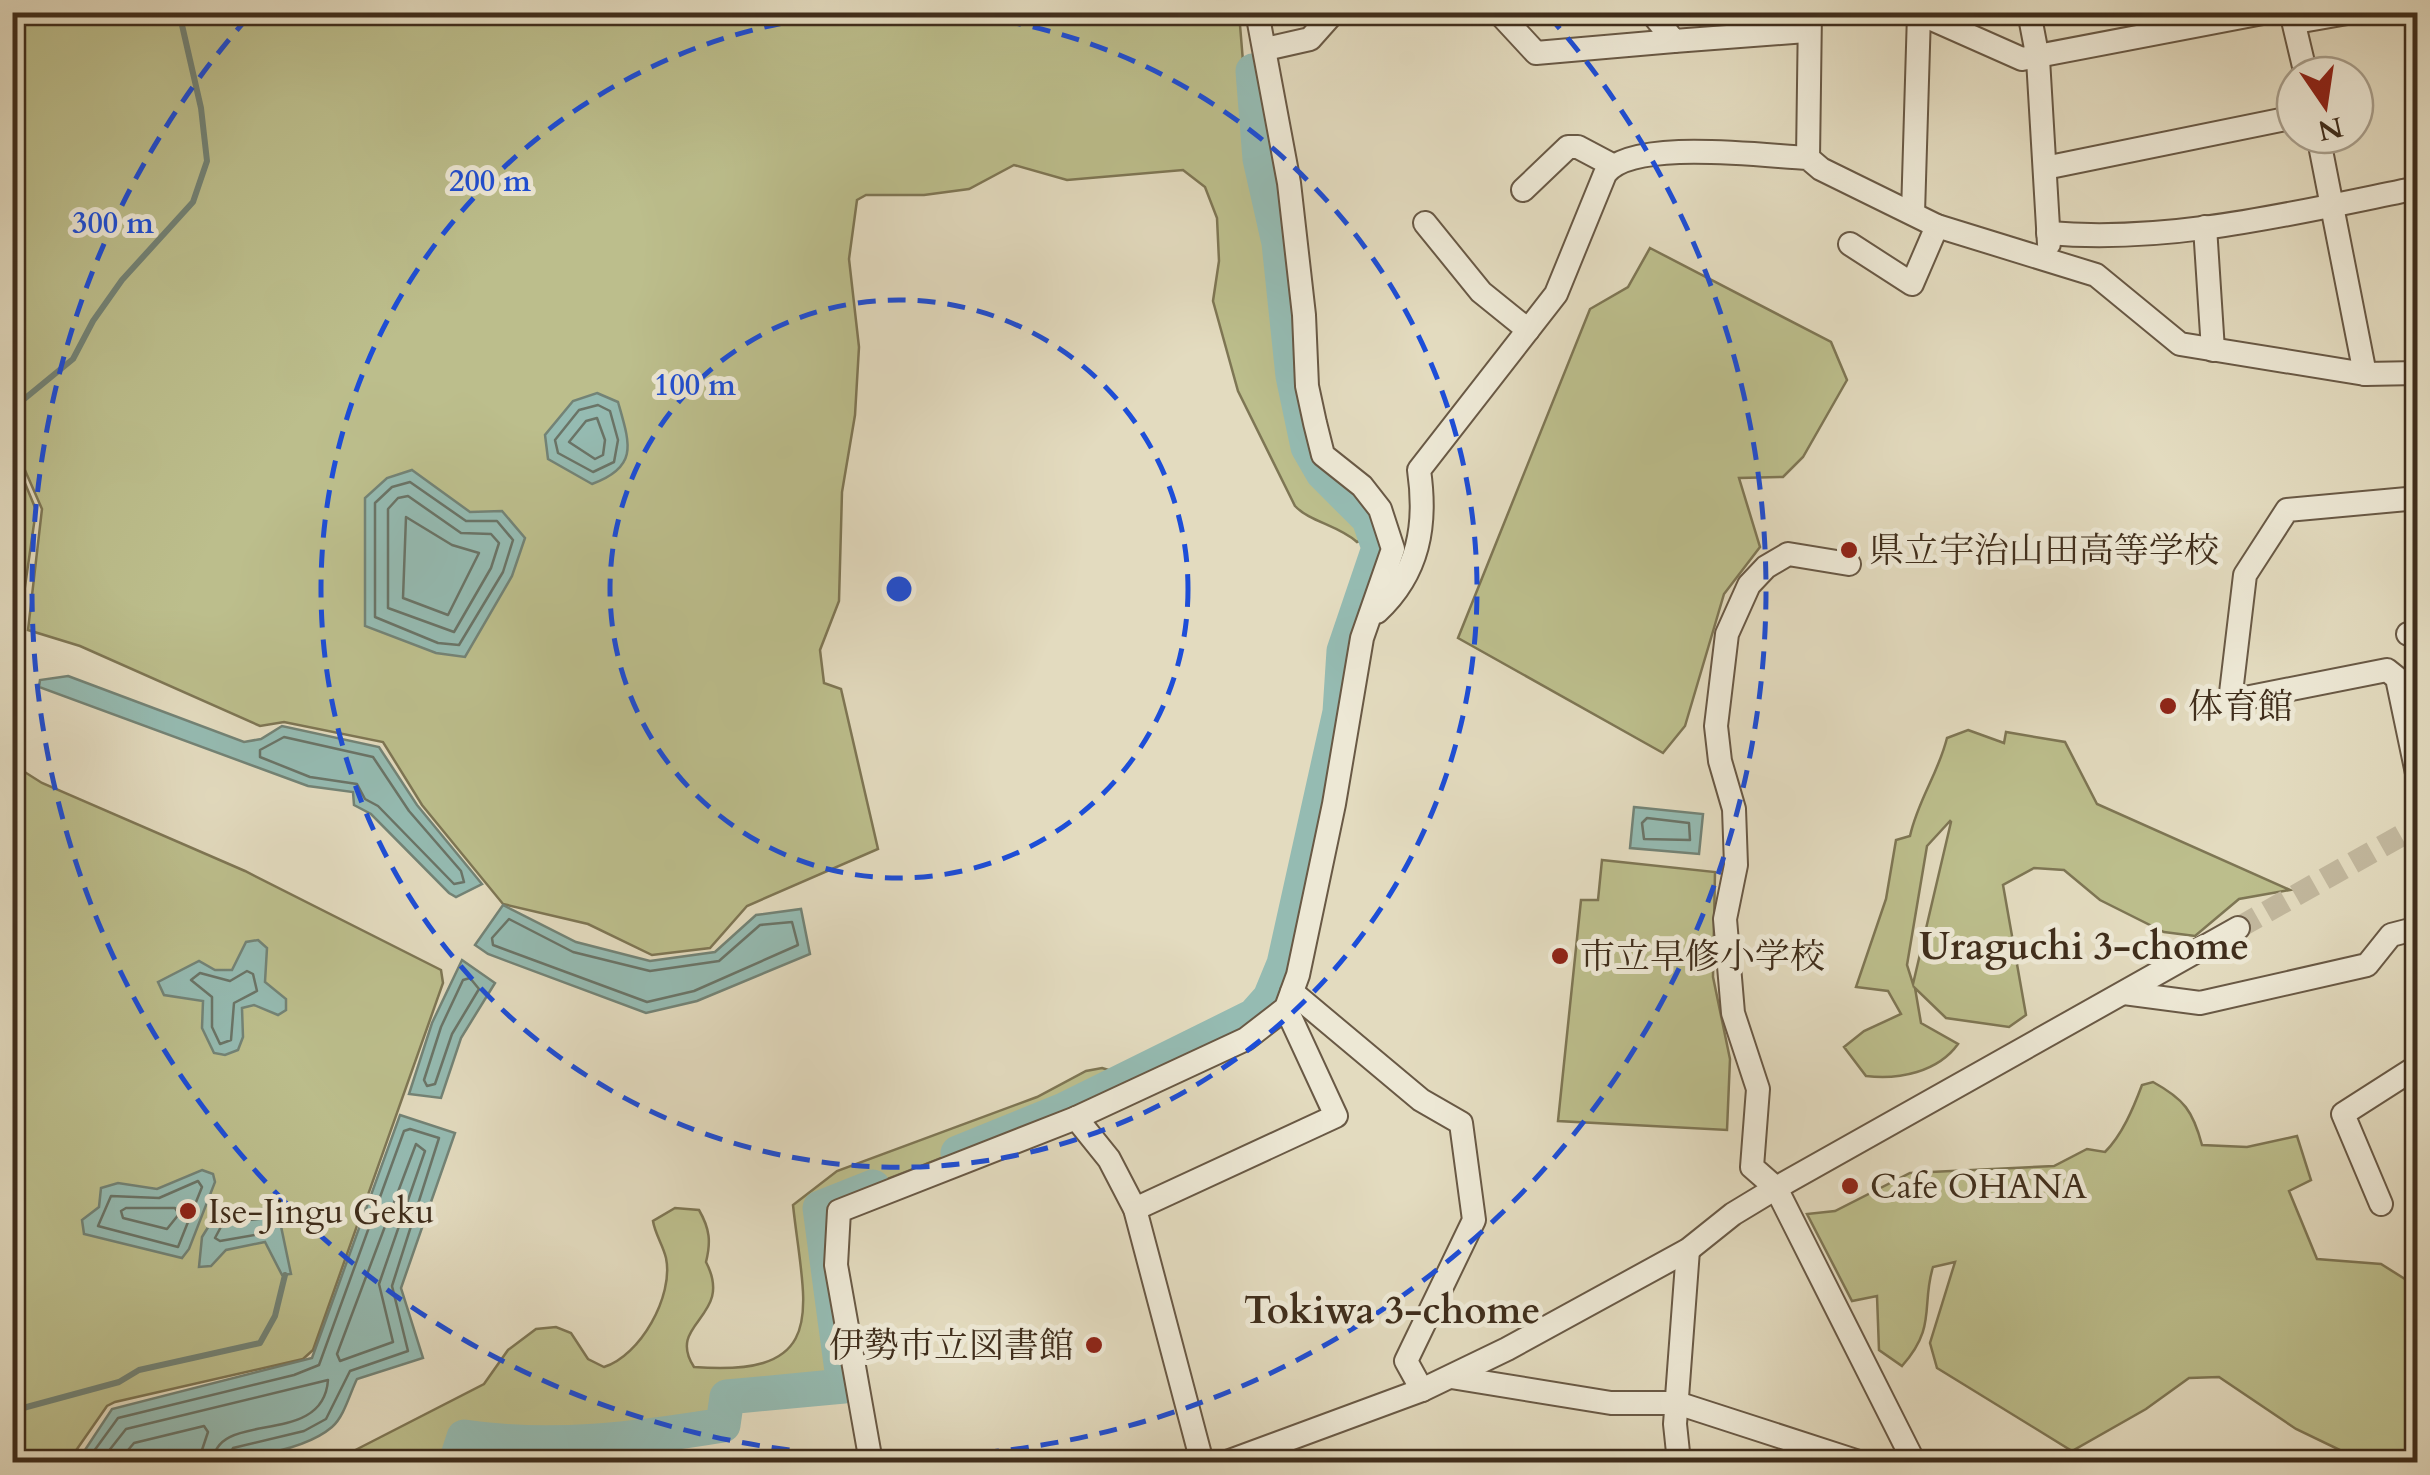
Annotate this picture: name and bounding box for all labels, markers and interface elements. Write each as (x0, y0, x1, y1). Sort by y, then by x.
north arrow (2275, 55, 2375, 155)
text: N (2314, 107, 2347, 150)
text: 200 m (449, 161, 531, 202)
text: 300 m (72, 203, 154, 244)
text: 100 m (654, 365, 736, 406)
place label: 県立宇治山田高等学校 (1869, 527, 2219, 575)
marker: 県立宇治山田高等学校 (1838, 539, 1860, 561)
centre of rings (881, 571, 917, 607)
place label: 体育館 (2188, 683, 2293, 731)
marker: 体育館 (2157, 695, 2179, 717)
district label: Uraguchi 3-chome (1919, 921, 2249, 973)
place label: 市立早修小学校 (1580, 933, 1825, 981)
marker: 市立早修小学校 (1549, 945, 1571, 967)
place label: Cafe OHANA (1870, 1163, 2087, 1211)
marker: Cafe OHANA (1839, 1175, 1861, 1197)
place label: Ise-Jingu Geku (208, 1188, 435, 1236)
marker: Ise-Jingu Geku (177, 1200, 199, 1222)
district label: Tokiwa 3-chome (1244, 1285, 1540, 1337)
place label: 伊勢市立図書館 (829, 1322, 1074, 1370)
marker: 伊勢市立図書館 (1083, 1334, 1105, 1356)

